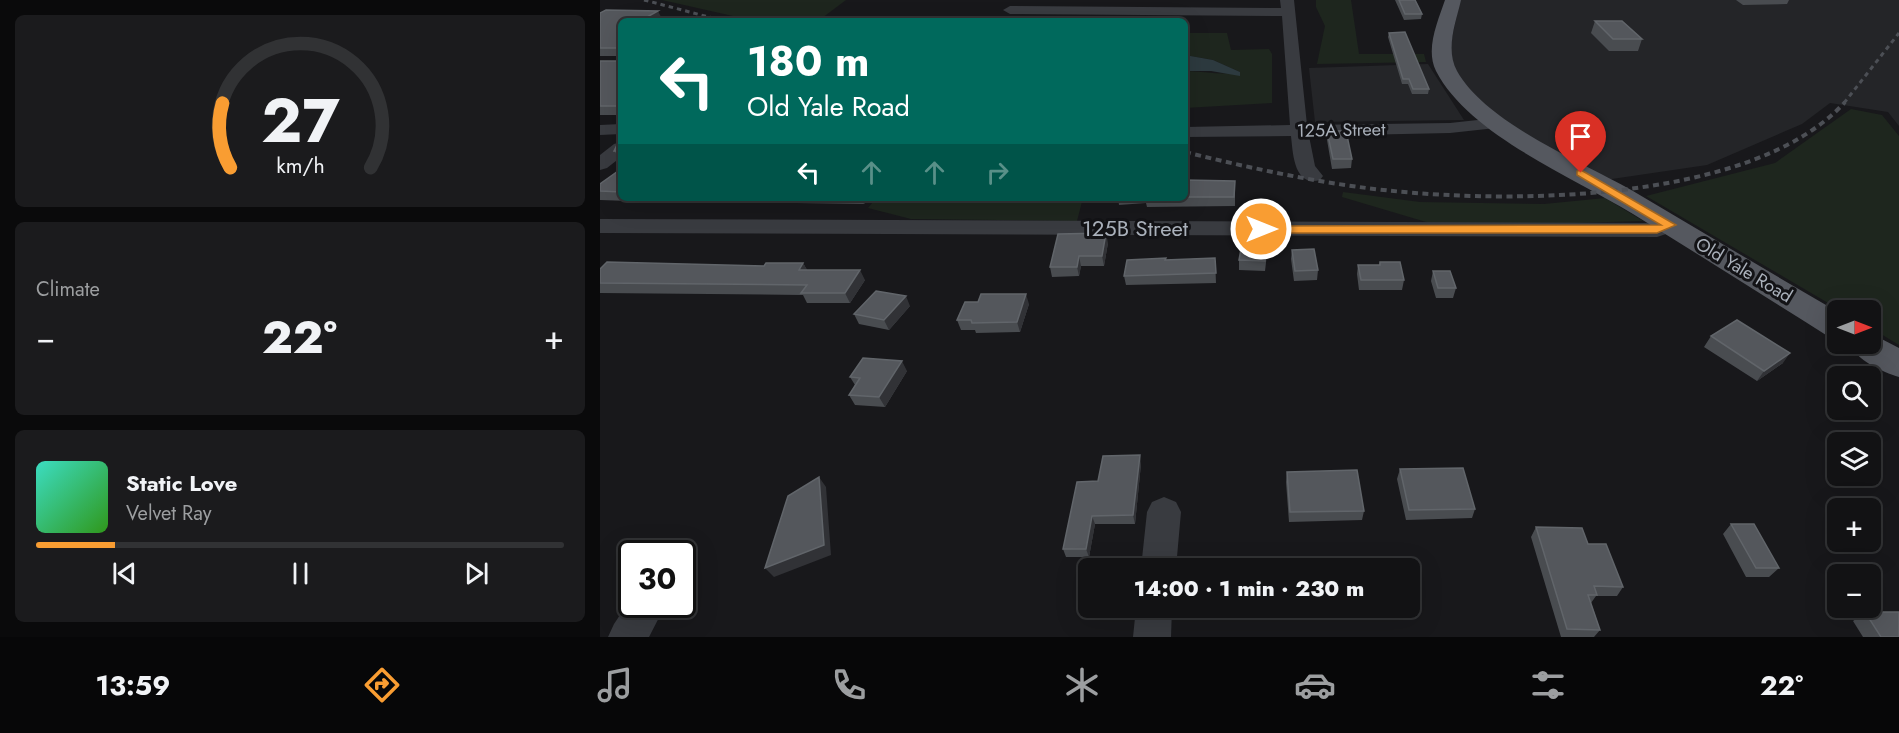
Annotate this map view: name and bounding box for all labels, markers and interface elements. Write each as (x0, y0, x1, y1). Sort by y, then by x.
text: 180 m (747, 31, 870, 92)
icon: left (648, 42, 726, 120)
text: 27 (261, 75, 340, 165)
text: Old Yale Road (747, 87, 910, 126)
pin (1555, 111, 1606, 173)
street label: 125A Street (1296, 116, 1386, 144)
icon: arrive (1564, 120, 1597, 153)
text: km/h (276, 151, 324, 182)
icon: left (792, 156, 825, 189)
icon: ahead (855, 156, 888, 189)
icon: ahead (918, 156, 951, 189)
icon: right (981, 156, 1014, 189)
position arrow (1229, 197, 1293, 261)
street label: 125B Street (1082, 212, 1189, 244)
street label: Old Yale Road (1691, 231, 1797, 309)
text: Climate (36, 275, 100, 304)
north arrow (1827, 300, 1881, 354)
map controls (1827, 300, 1881, 618)
text: 22° (262, 305, 337, 370)
text: − (36, 314, 55, 361)
text: + (544, 314, 564, 361)
button: search (1827, 366, 1881, 420)
button: layers (1827, 432, 1881, 486)
text: Static Love (126, 467, 237, 499)
button: + (1827, 498, 1881, 552)
text: Velvet Ray (126, 499, 212, 528)
speed limit sign: 30 (618, 540, 696, 618)
icon: previous (108, 557, 141, 590)
icon: pause (284, 557, 317, 590)
icon: next (460, 557, 493, 590)
button: − (1827, 564, 1881, 618)
text: 14:00 · 1 min · 230 m (1134, 572, 1364, 604)
icon: directions (361, 664, 403, 706)
icon: music (594, 664, 636, 706)
icon: phone (828, 664, 870, 706)
icon: climate (1061, 664, 1103, 706)
icon: car (1294, 664, 1336, 706)
icon: filters (1527, 664, 1569, 706)
text: 13:59 (96, 666, 170, 705)
text: 22° (1760, 666, 1803, 705)

